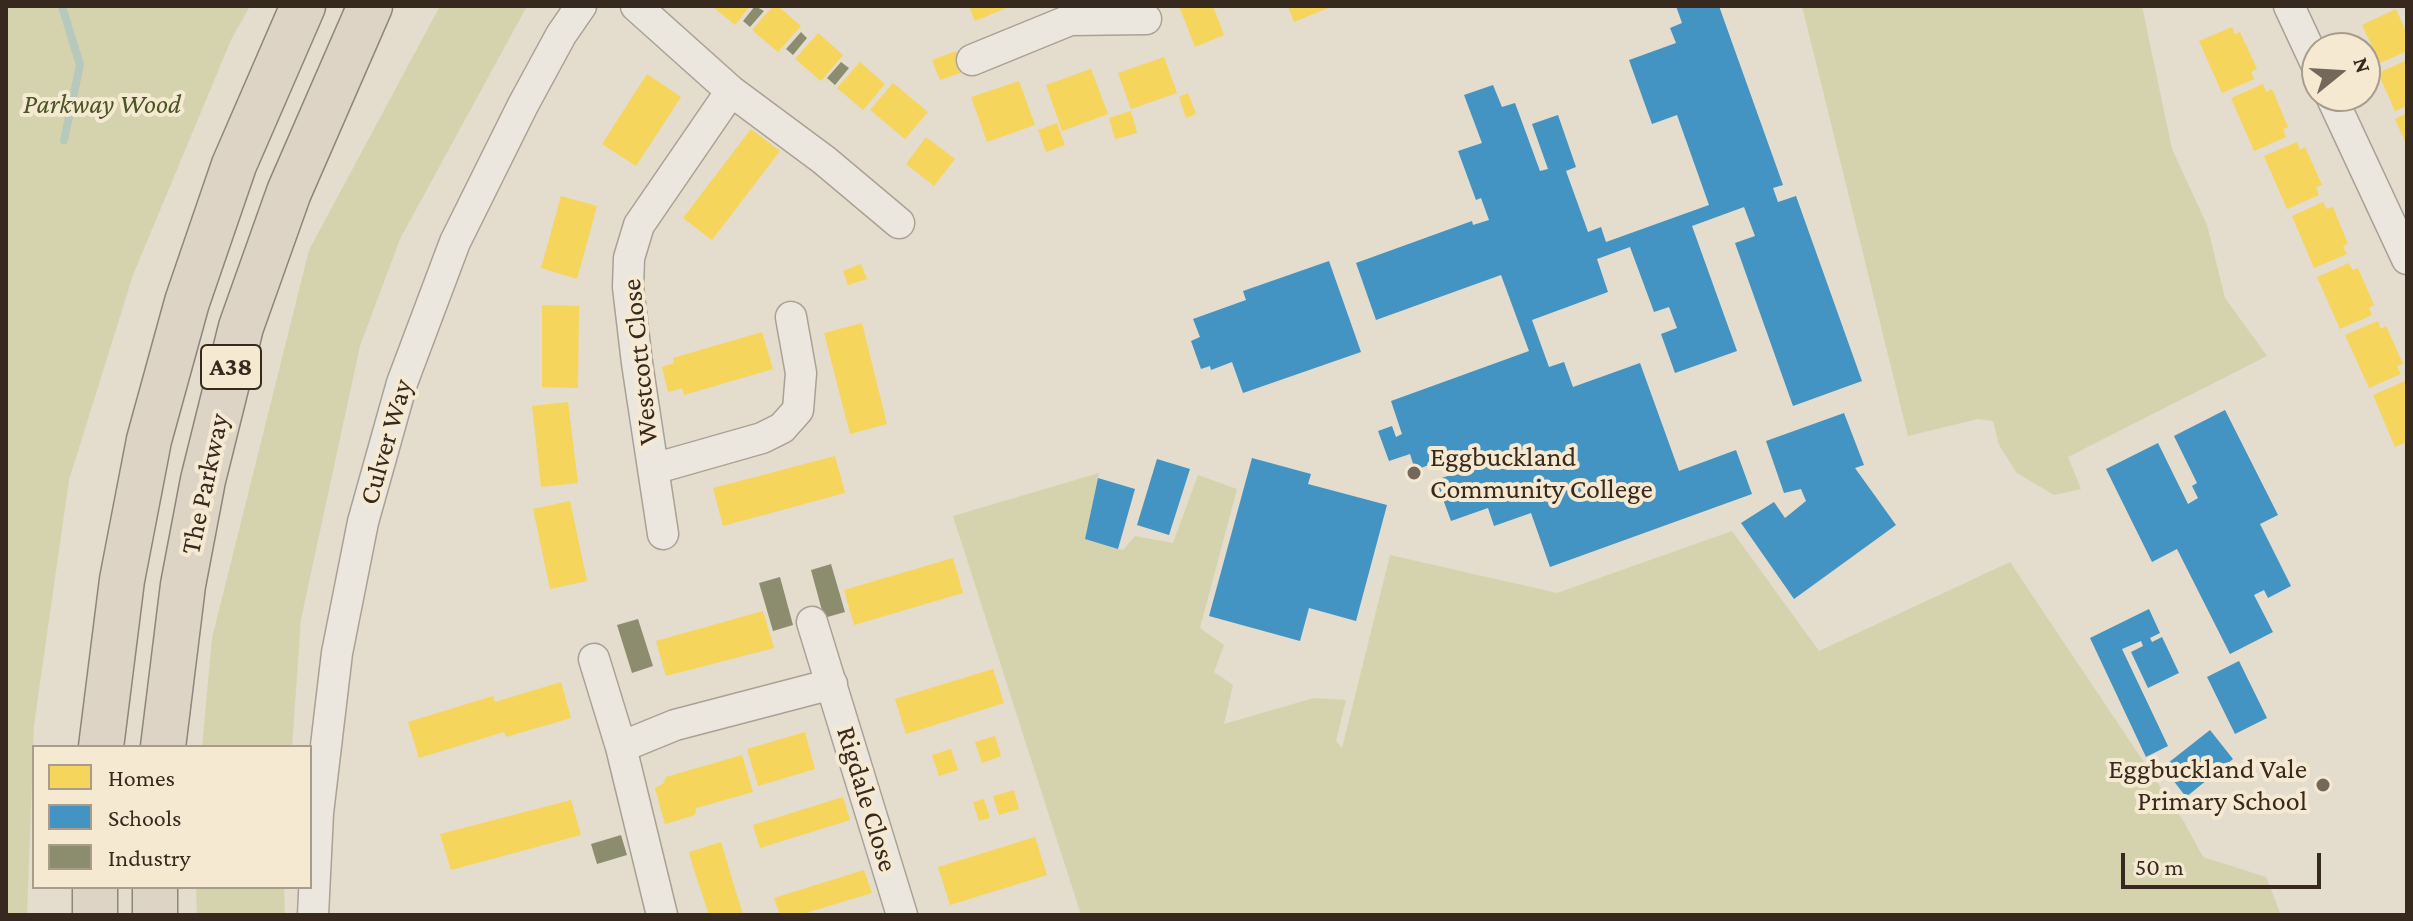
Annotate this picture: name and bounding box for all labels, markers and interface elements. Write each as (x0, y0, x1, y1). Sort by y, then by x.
north arrow (2301, 32, 2381, 112)
text: N (2348, 54, 2377, 76)
park label: Parkway Wood (23, 87, 181, 121)
street label: Westcott Close (615, 277, 665, 447)
road number: A38 (201, 345, 261, 389)
street label: Culver Way (352, 375, 420, 509)
street label: The Parkway (174, 410, 236, 558)
place label: Eggbuckland Community College (1430, 440, 1653, 506)
marker: Eggbuckland Community College (1405, 464, 1423, 482)
street label: Rigdale Close (829, 722, 905, 876)
legend (32, 745, 312, 889)
place label: Eggbuckland Vale Primary School (2108, 752, 2307, 818)
text: Homes (108, 764, 175, 791)
marker: Eggbuckland Vale Primary School (2314, 776, 2332, 794)
text: Schools (108, 804, 182, 831)
scale bar (2125, 837, 2325, 887)
text: Industry (108, 844, 191, 871)
text: 50 m (2135, 853, 2184, 880)

